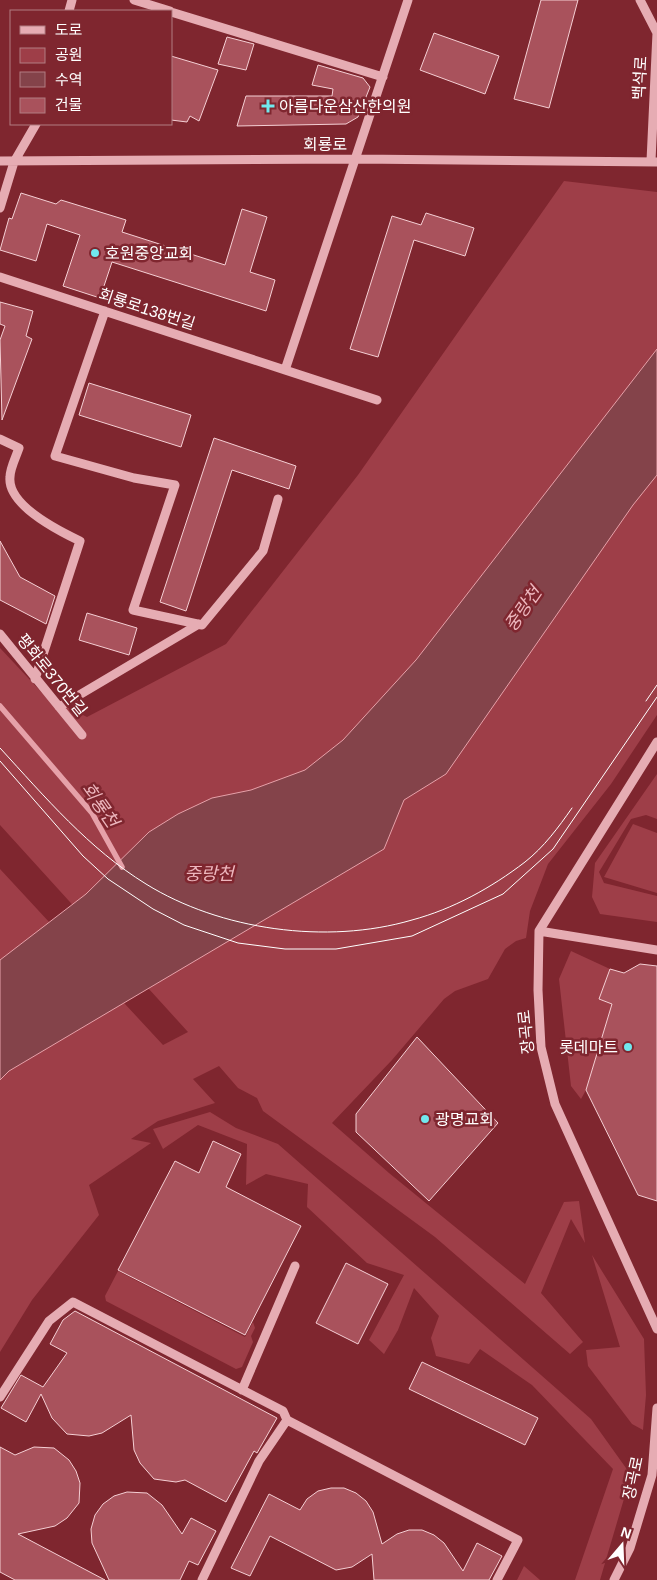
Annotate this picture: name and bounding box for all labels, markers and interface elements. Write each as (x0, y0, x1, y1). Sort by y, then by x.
legend (10, 10, 172, 125)
text: 도로 (55, 21, 83, 38)
text: 공원 (55, 46, 83, 63)
street label: 백석로 (630, 55, 650, 101)
text: 수역 (55, 71, 83, 88)
text: 건물 (55, 96, 83, 113)
place label: 아름다운삼산한의원 (279, 98, 411, 115)
marker: 아름다운삼산한의원 (261, 99, 275, 113)
street label: 회룡로 (303, 136, 347, 153)
place label: 호원중앙교회 (105, 245, 193, 262)
marker: 호원중앙교회 (89, 247, 101, 259)
street label: 회룡로138번길 (97, 285, 197, 333)
water label: 중랑천 (501, 581, 547, 635)
street label: 평화로370번길 (14, 631, 90, 719)
water label: 회룡천 (78, 779, 124, 833)
water label: 중랑천 (184, 864, 236, 884)
street label: 장곡로 (515, 1009, 537, 1055)
place label: 롯데마트 (559, 1039, 618, 1056)
marker: 롯데마트 (622, 1041, 634, 1053)
place label: 광명교회 (435, 1111, 494, 1128)
marker: 광명교회 (419, 1113, 431, 1125)
street label: 장곡로 (620, 1454, 646, 1501)
north arrow (597, 1520, 647, 1570)
text: N (619, 1523, 634, 1542)

